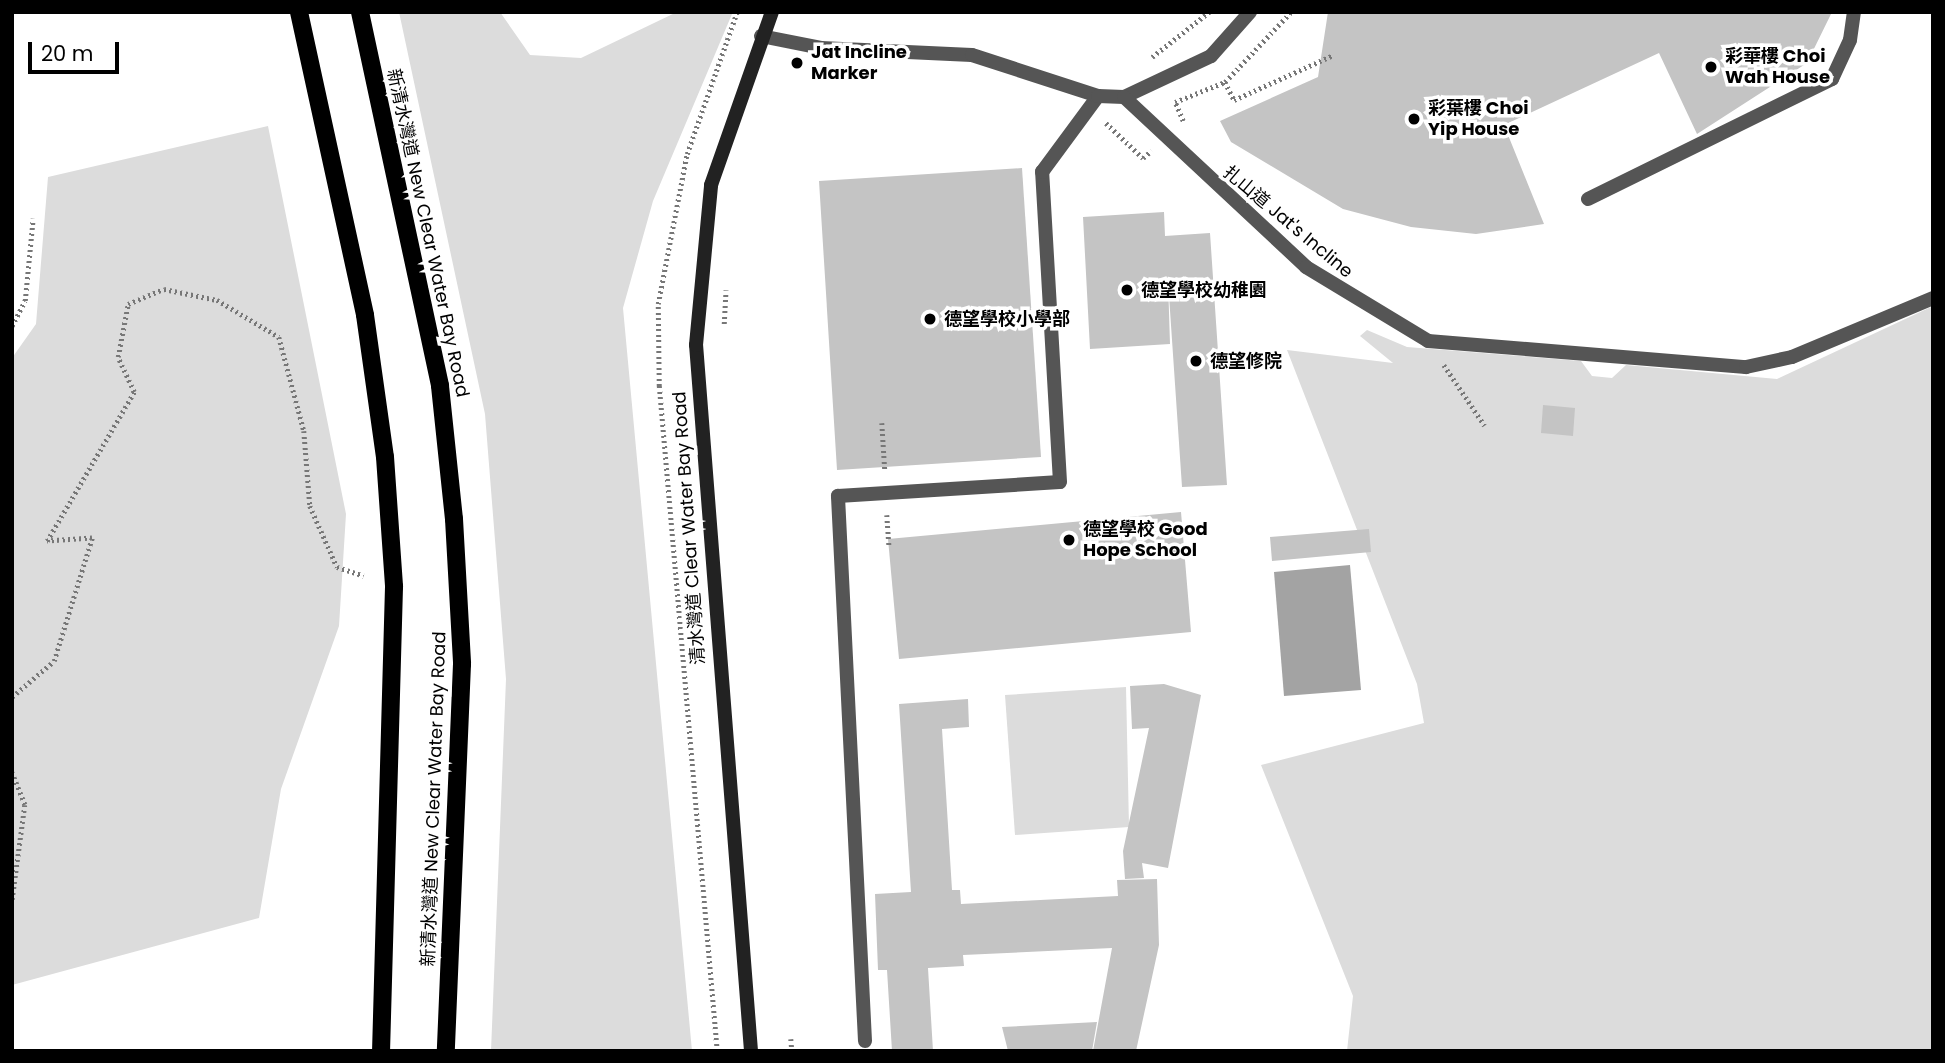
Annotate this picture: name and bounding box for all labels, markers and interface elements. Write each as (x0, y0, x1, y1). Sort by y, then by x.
scale bar (32, 28, 122, 72)
text: 20 m (41, 39, 94, 68)
place label: Jat Incline Marker (811, 42, 907, 84)
place label: 彩華樓 Choi Wah House (1725, 46, 1830, 88)
marker: Jat Incline Marker (789, 55, 805, 71)
marker: 彩華樓 Choi Wah House (1703, 59, 1719, 75)
street label: 新清水灣道 New Clear Water Bay Road (383, 67, 473, 399)
place label: 彩葉樓 Choi Yip House (1428, 98, 1528, 140)
marker: 彩葉樓 Choi Yip House (1406, 111, 1422, 127)
street label: 扎山道 Jat's Incline (1219, 161, 1357, 283)
place label: 德望學校幼稚園 (1141, 279, 1267, 301)
marker: 德望學校幼稚園 (1119, 282, 1135, 298)
place label: 德望學校小學部 (944, 308, 1070, 330)
marker: 德望學校小學部 (922, 311, 938, 327)
place label: 德望修院 (1210, 350, 1282, 372)
marker: 德望修院 (1188, 353, 1204, 369)
street label: 清水灣道 Clear Water Bay Road (669, 391, 709, 665)
place label: 德望學校 Good Hope School (1083, 519, 1208, 562)
marker: 德望學校 Good Hope School (1061, 532, 1077, 548)
street label: 新清水灣道 New Clear Water Bay Road (417, 631, 451, 967)

